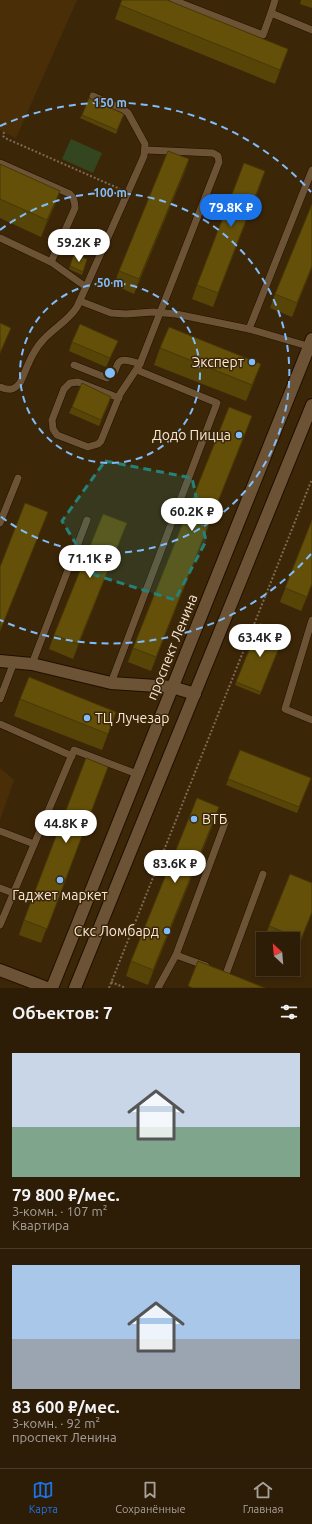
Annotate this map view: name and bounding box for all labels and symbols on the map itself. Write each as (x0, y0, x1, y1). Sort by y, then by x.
text: 150 m (93, 96, 127, 109)
text: 100 m (93, 186, 127, 199)
pin: 79.8K ₽ (194, 194, 268, 228)
pin: 59.2K ₽ (42, 229, 116, 263)
text: 50 m (97, 276, 123, 289)
place label: Эксперт (192, 354, 244, 370)
marker: Эксперт (247, 357, 257, 367)
centre of rings (103, 366, 117, 380)
place label: Додо Пицца (152, 427, 231, 443)
marker: Додо Пицца (234, 430, 244, 440)
pin: 60.2K ₽ (155, 498, 229, 532)
pin: 71.1K ₽ (53, 545, 127, 579)
street label: проспект Ленина (143, 592, 201, 702)
pin: 63.4K ₽ (223, 624, 297, 658)
place label: ТЦ Лучезар (95, 710, 169, 726)
marker: ТЦ Лучезар (82, 713, 92, 723)
pin: 44.8K ₽ (29, 810, 103, 844)
place label: ВТБ (202, 811, 227, 827)
marker: ВТБ (189, 814, 199, 824)
pin: 83.6K ₽ (138, 850, 212, 884)
marker: Гаджет маркет (55, 875, 65, 885)
place label: Гаджет маркет (12, 887, 108, 903)
place label: Скс Ломбард (74, 923, 159, 939)
marker: Скс Ломбард (162, 926, 172, 936)
north arrow (256, 932, 300, 976)

